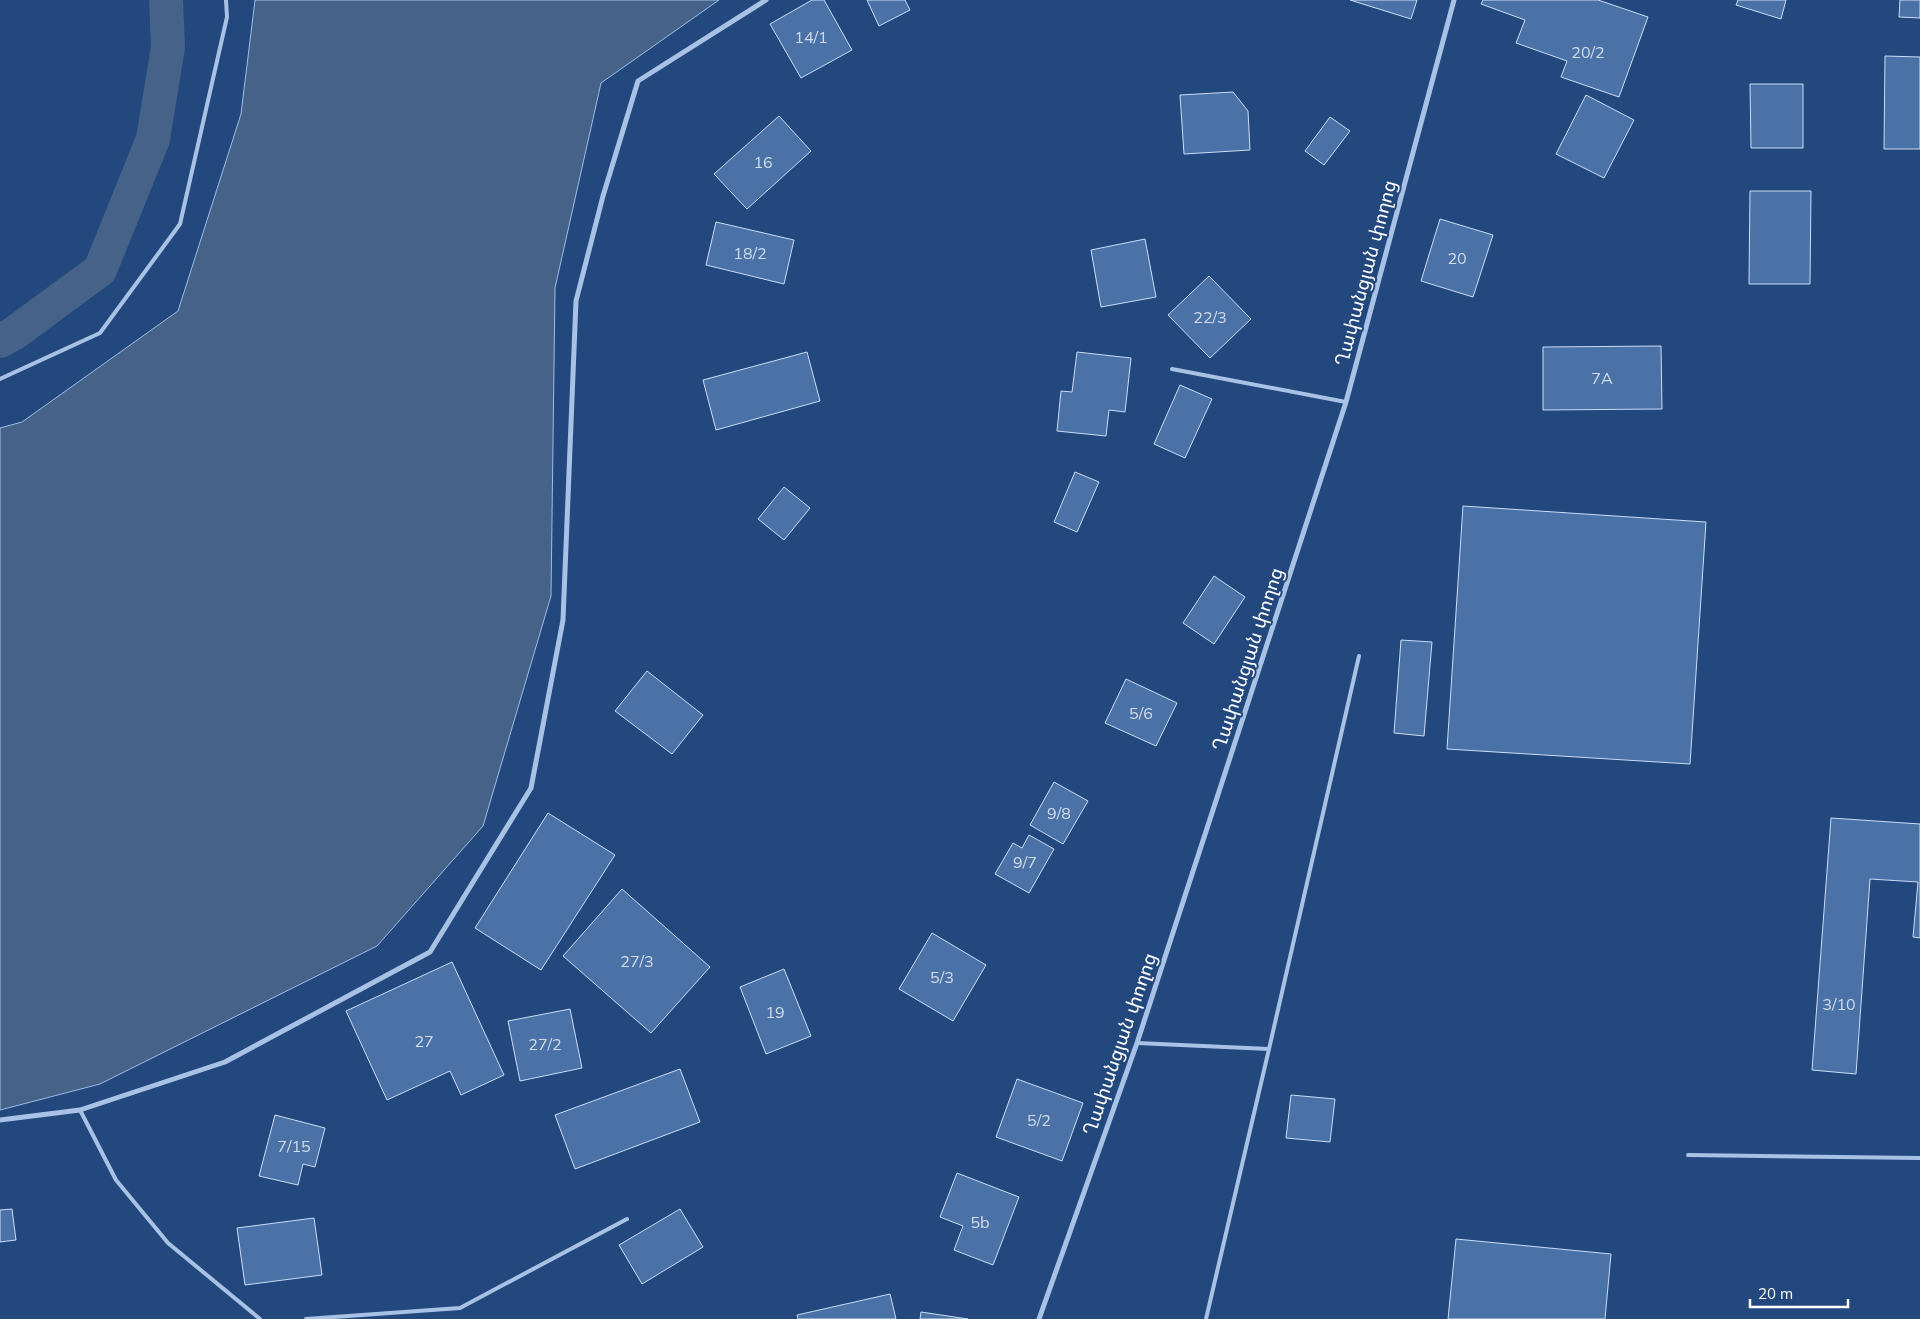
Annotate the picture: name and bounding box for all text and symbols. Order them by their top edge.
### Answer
house number: 14/1 [794,27,828,47]
house number: 20/2 [1571,42,1605,62]
house number: 16 [753,152,773,172]
street label: Ղափանցյան փողոց [1329,177,1401,369]
house number: 18/2 [733,243,767,263]
house number: 20 [1447,248,1467,268]
house number: 22/3 [1193,307,1227,327]
house number: 7A [1591,368,1613,388]
street label: Ղափանցյան փողոց [1206,564,1288,754]
house number: 5/6 [1129,703,1153,723]
house number: 9/8 [1047,803,1071,823]
house number: 9/7 [1013,852,1037,872]
street label: Ղափանցյան փողոց [1076,950,1162,1138]
house number: 27/3 [620,951,654,971]
house number: 5/3 [930,967,954,987]
house number: 3/10 [1822,994,1856,1014]
house number: 19 [765,1002,785,1022]
house number: 27 [414,1031,434,1051]
house number: 27/2 [528,1034,562,1054]
house number: 5/2 [1027,1110,1051,1130]
house number: 7/15 [277,1136,311,1156]
house number: 5b [970,1212,990,1232]
scale bar [1750,1276,1848,1308]
text: 20 m [1758,1284,1793,1303]

